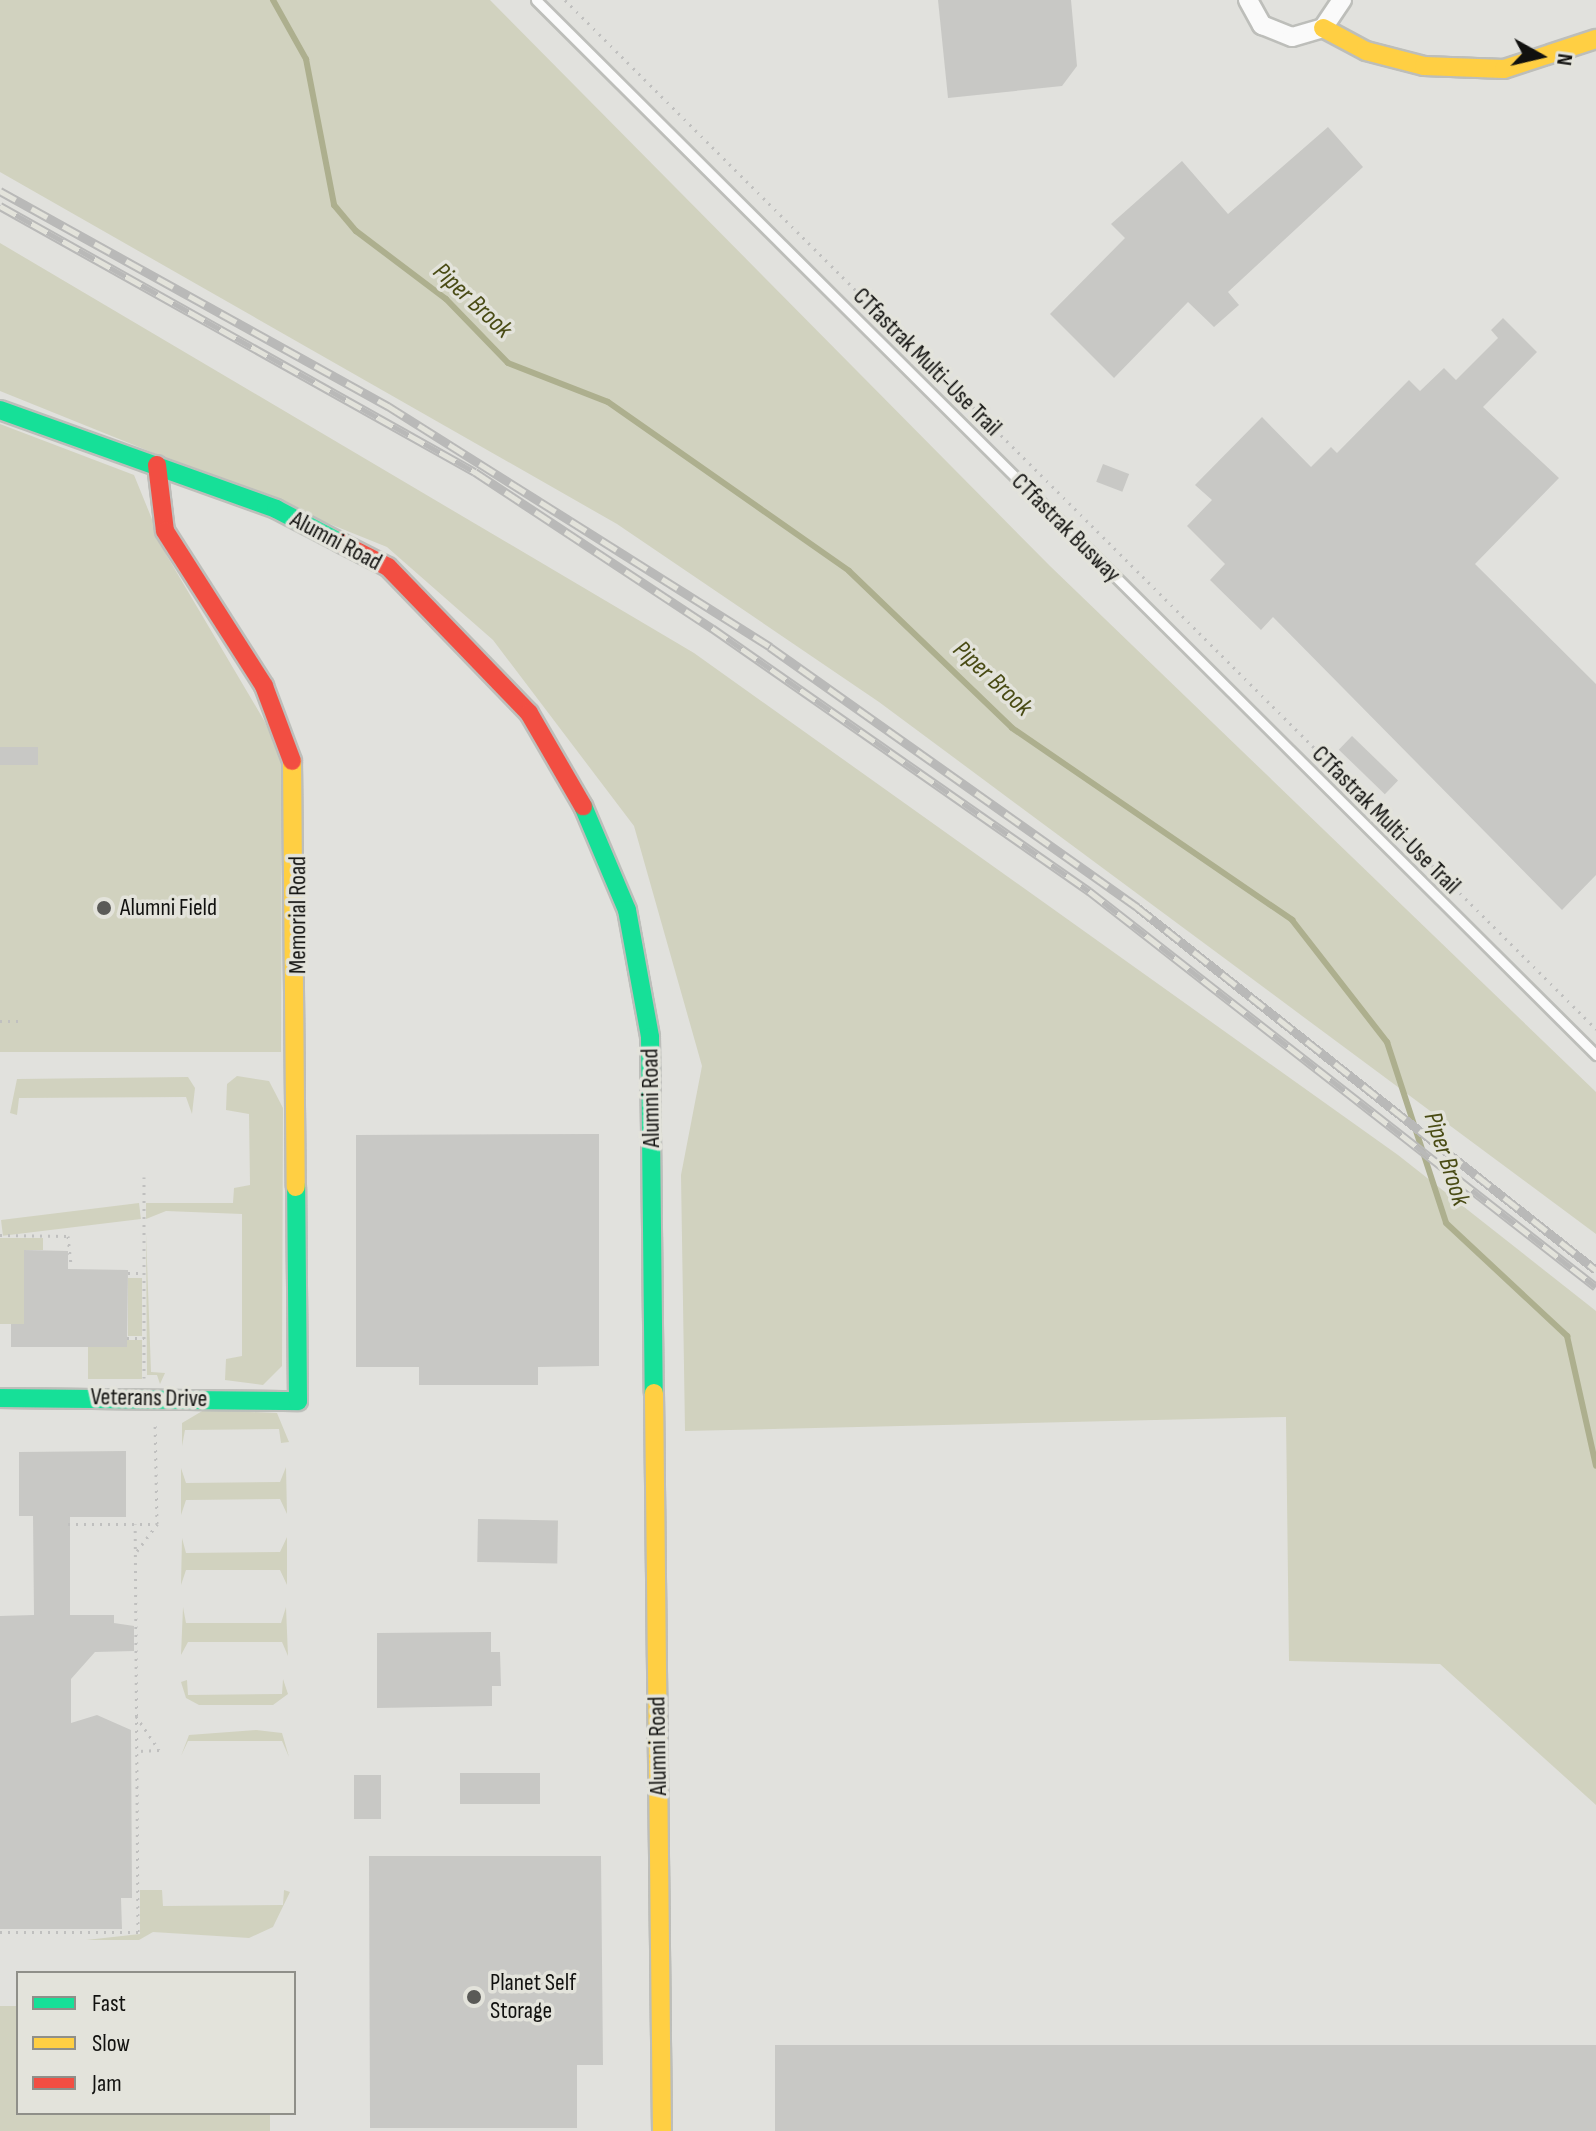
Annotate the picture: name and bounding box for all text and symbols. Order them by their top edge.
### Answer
north arrow [1500,16,1580,96]
text: N [1550,52,1578,67]
water label: Piper Brook [426,257,518,345]
street label: CTfastrak Multi-Use Trail [847,282,1007,442]
street label: CTfastrak Busway [1005,467,1127,589]
street label: Alumni Road [286,505,386,577]
water label: Piper Brook [946,635,1038,723]
street label: CTfastrak Multi-Use Trail [1306,740,1466,900]
street label: Memorial Road [284,856,312,974]
place label: Alumni Field [120,894,217,922]
marker: Alumni Field [95,899,113,917]
street label: Alumni Road [636,1048,666,1148]
water label: Piper Brook [1416,1108,1476,1210]
street label: Veterans Drive [90,1383,208,1413]
street label: Alumni Road [643,1696,673,1796]
place label: Planet Self Storage [490,1969,576,2025]
legend [16,1971,296,2115]
marker: Planet Self Storage [465,1988,483,2006]
text: Fast [92,1989,126,2018]
text: Slow [92,2029,130,2058]
text: Jam [92,2069,122,2098]

